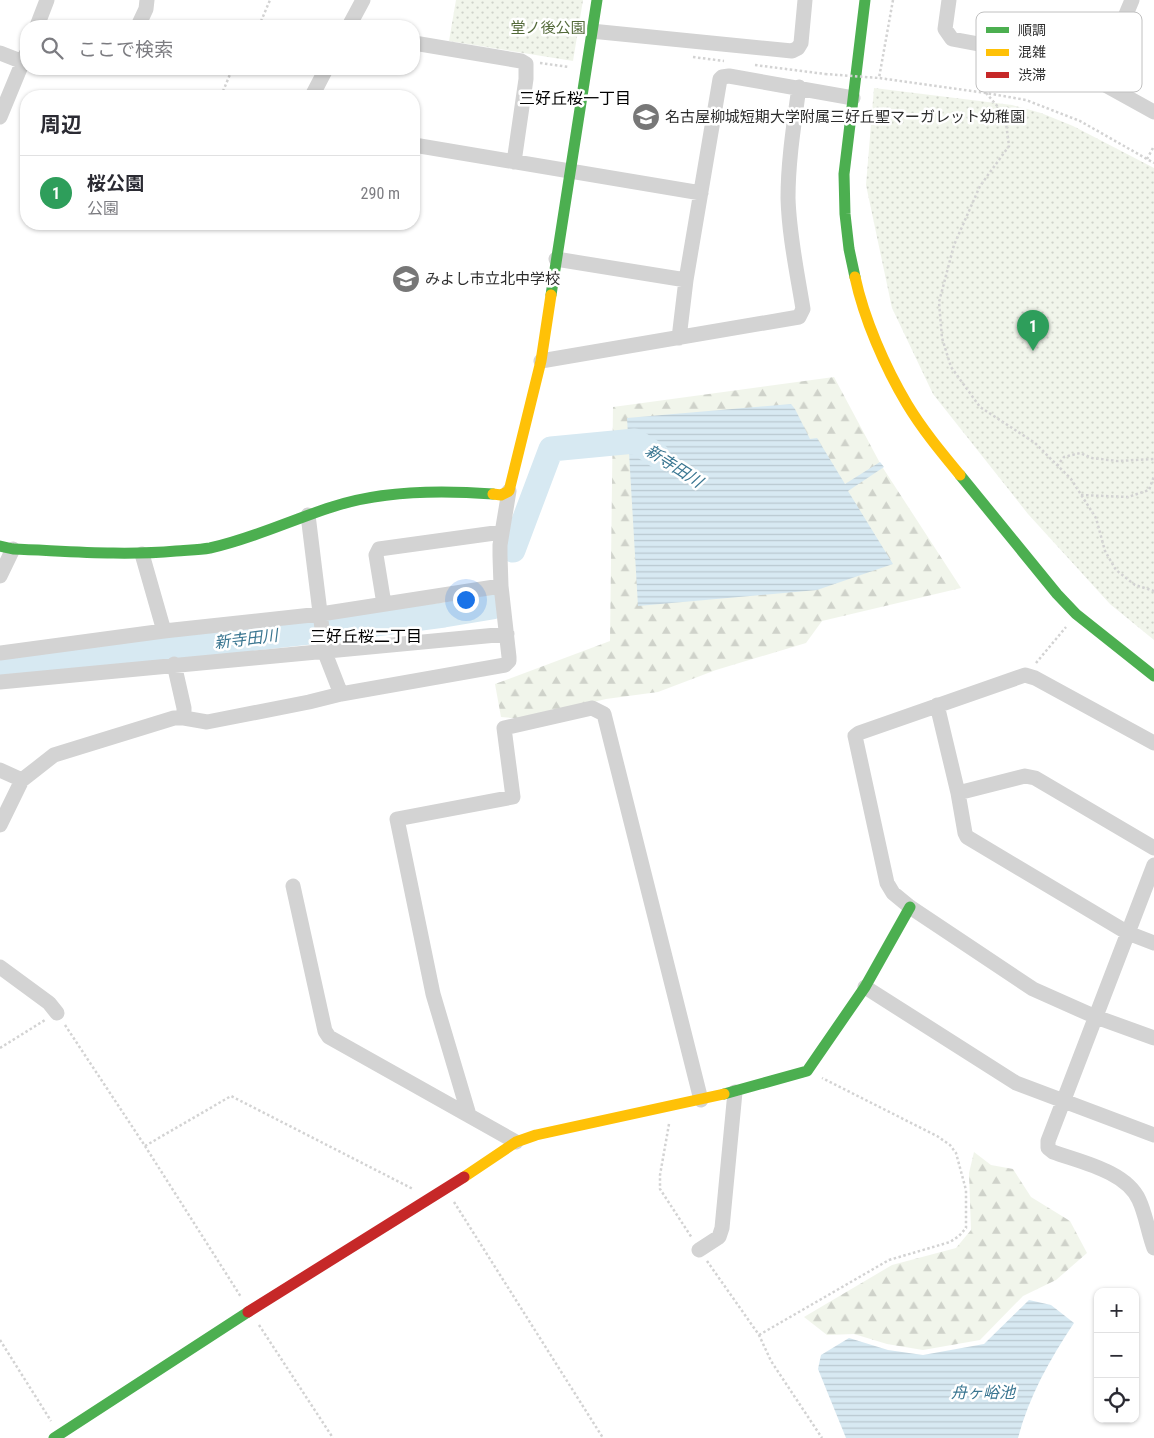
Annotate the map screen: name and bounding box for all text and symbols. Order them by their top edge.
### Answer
legend [976,12,1142,92]
park label: 堂ノ後公園 [510,19,586,37]
search box [20,20,420,75]
text: 順調 [1018,22,1046,38]
icon: search [38,34,66,62]
text: ここで検索 [78,38,173,61]
text: 混雑 [1018,44,1046,60]
text: 渋滞 [1018,67,1046,83]
district label: 三好丘桜一丁目 [519,89,631,108]
school or university icon: 名古屋柳城短期大学附属三好丘聖マーガレット幼稚園 [631,102,661,132]
place label: 名古屋柳城短期大学附属三好丘聖マーガレット幼稚園 [665,108,1025,126]
text: 周辺 [40,113,82,137]
text: 桜公園 [87,172,144,195]
text: 1 [52,184,60,203]
text: 290 m [361,184,400,203]
text: 公園 [87,199,119,218]
school or university icon: みよし市立北中学校 [391,264,421,294]
place label: みよし市立北中学校 [425,270,560,288]
pin: 1 [1017,310,1049,351]
water label: 新寺田川 [642,441,708,492]
your location [453,587,479,613]
water label: 新寺田川 [213,625,281,652]
district label: 三好丘桜二丁目 [310,627,422,646]
map controls [1094,1288,1139,1423]
button: + [1094,1288,1139,1333]
button: − [1094,1333,1139,1378]
button: locate [1094,1378,1139,1423]
water label: 舟ヶ峪池 [951,1383,1017,1402]

